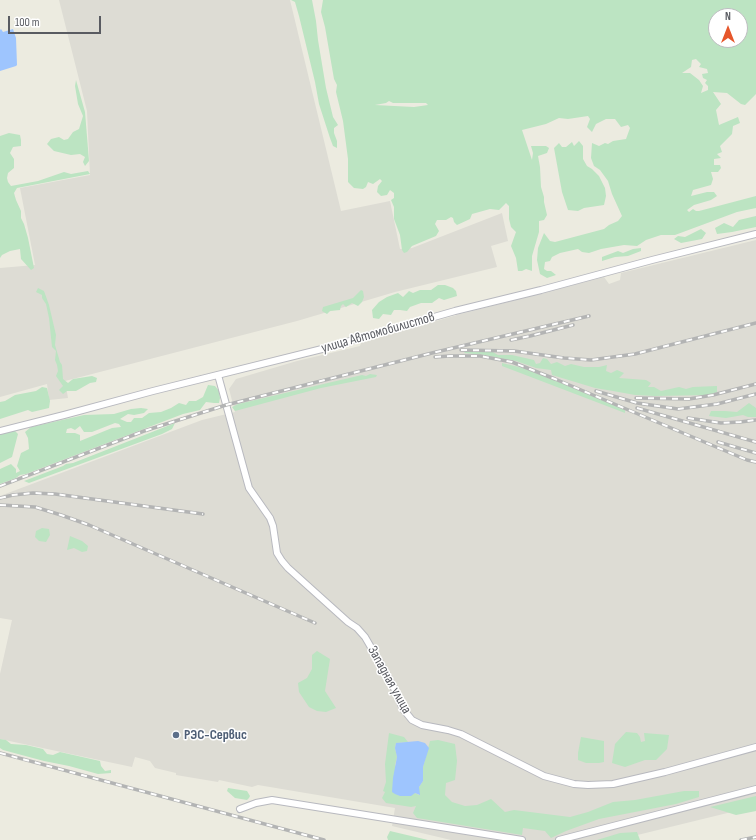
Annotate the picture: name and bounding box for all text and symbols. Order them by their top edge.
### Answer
scale bar [10,8,103,34]
north arrow [708,8,748,48]
text: N [725,10,731,23]
text: 100 m [15,15,40,30]
street label: улица Автомобилистов [319,309,437,357]
street label: Западная улица [363,643,415,717]
place label: РЭС-Сервис [184,727,247,743]
marker: РЭС-Сервис [171,730,181,740]

